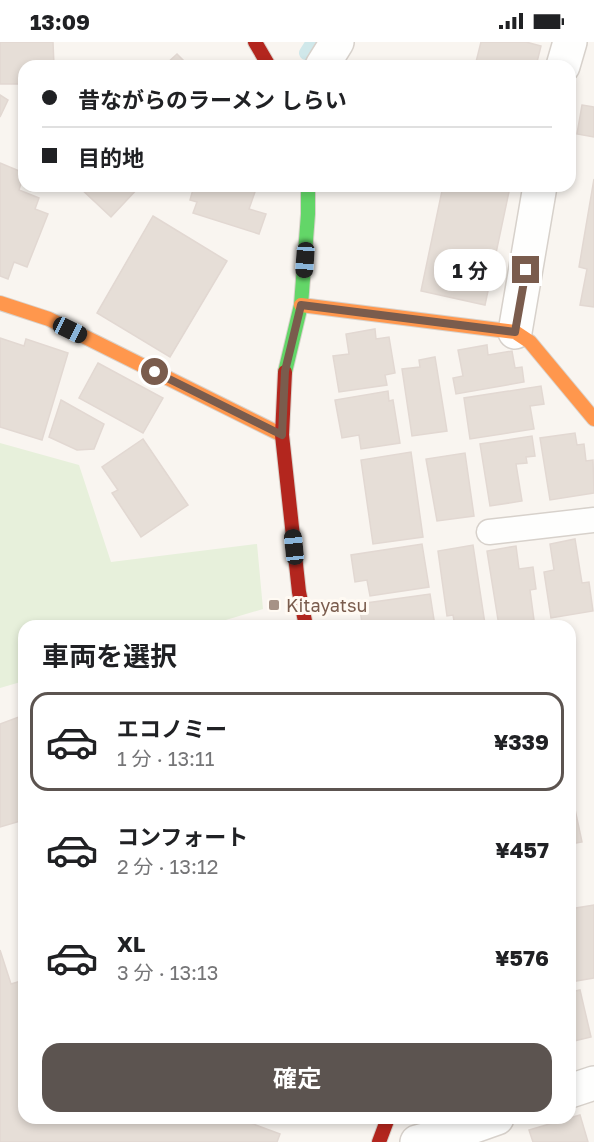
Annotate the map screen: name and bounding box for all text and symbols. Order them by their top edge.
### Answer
text: 13:09 [30,8,90,35]
text: 昔ながらのラーメン しらい [78,86,347,113]
text: 目的地 [78,144,144,171]
car [295,241,315,279]
callout: 1 分 [433,249,505,291]
route end [512,256,539,283]
text: 1 分 [452,258,488,282]
car [50,314,90,346]
route start [141,358,168,385]
car [283,528,305,566]
place label: Kitayatsu [286,594,367,616]
marker: Kitayatsu [267,598,281,612]
text: 車両を選択 [42,640,177,672]
icon: car [45,715,99,769]
text: エコノミー [117,715,227,742]
text: ¥339 [494,728,549,755]
text: 1 分 · 13:11 [117,746,215,770]
icon: car [45,823,99,877]
text: コンフォート [117,823,248,850]
text: ¥457 [495,836,549,863]
text: 2 分 · 13:12 [117,854,218,878]
text: XL [117,930,145,957]
icon: car [45,931,99,985]
text: ¥576 [495,944,549,971]
text: 3 分 · 13:13 [117,960,219,984]
button: 確定 [42,1043,552,1112]

